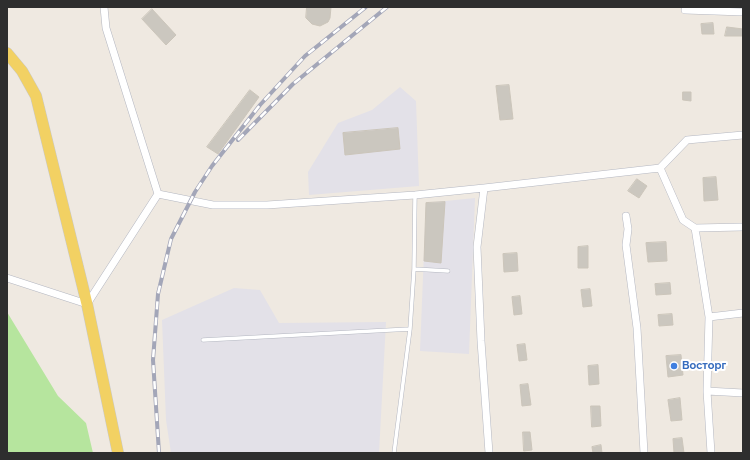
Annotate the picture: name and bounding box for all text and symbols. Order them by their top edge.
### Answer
place label: Восторг [682,359,726,373]
marker: Восторг [669,361,679,371]

